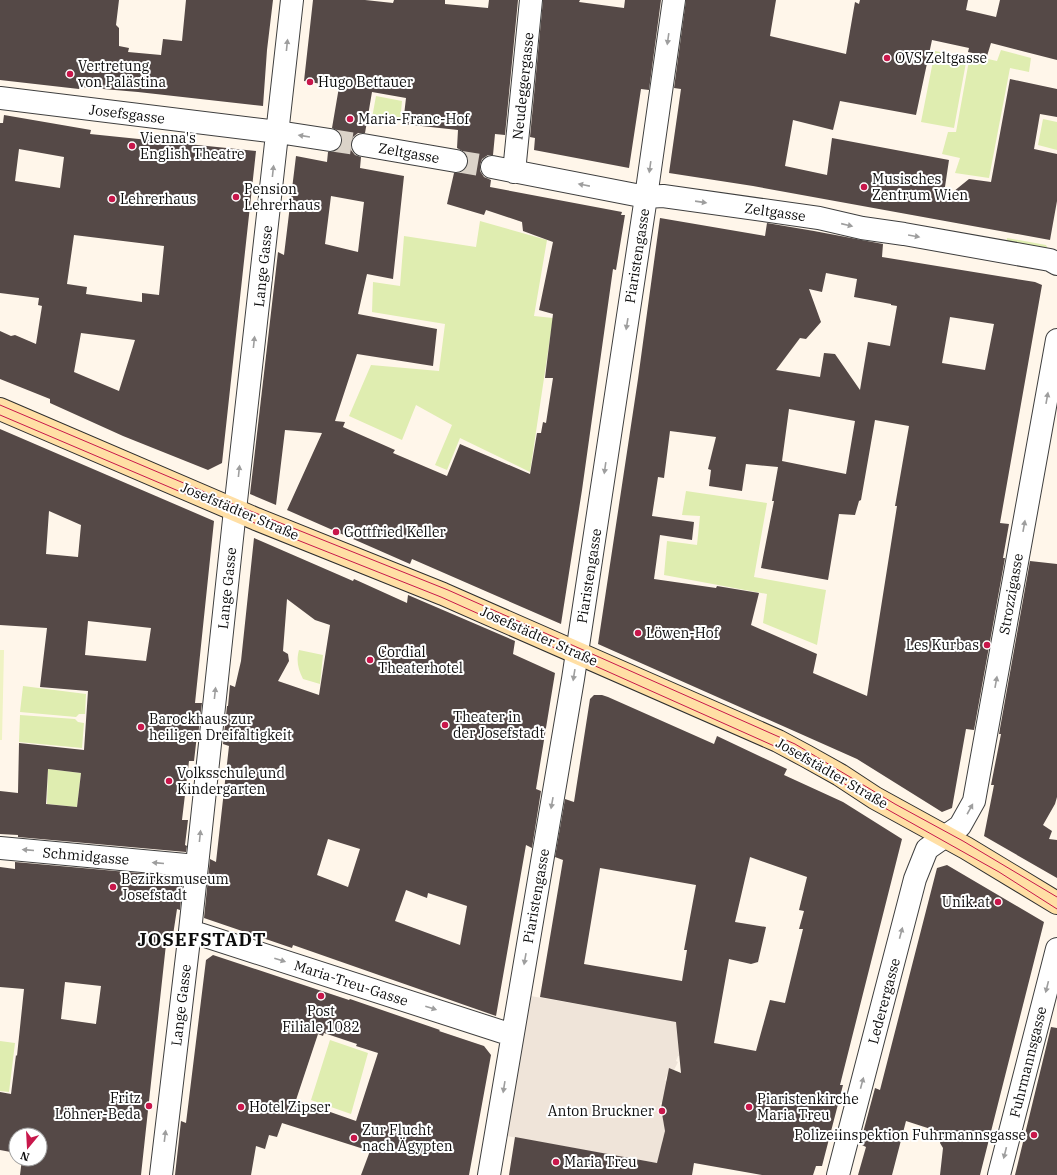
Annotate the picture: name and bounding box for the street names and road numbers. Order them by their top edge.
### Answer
street label: Neudeggergasse [508,31,538,141]
street label: Josefsgasse [88,100,166,128]
street label: Zeltgasse [377,139,441,167]
street label: Zeltgasse [743,199,807,225]
street label: Piaristengasse [621,207,653,305]
street label: Lange Gasse [250,224,276,308]
street label: Josefstädter Straße [178,478,302,544]
street label: Piaristengasse [573,527,605,625]
street label: Lange Gasse [214,546,240,630]
street label: Strozzigasse [995,552,1027,636]
street label: Josefstädter Straße [478,602,600,670]
street label: Josefstädter Straße [773,734,891,812]
street label: Schmidgasse [42,843,130,869]
street label: Piaristengasse [519,847,553,945]
street label: Maria-Treu-Gasse [292,956,410,1010]
street label: Lederergasse [864,956,904,1046]
street label: Lange Gasse [167,963,195,1047]
street label: Fuhrmannsgasse [1005,1005,1051,1119]

